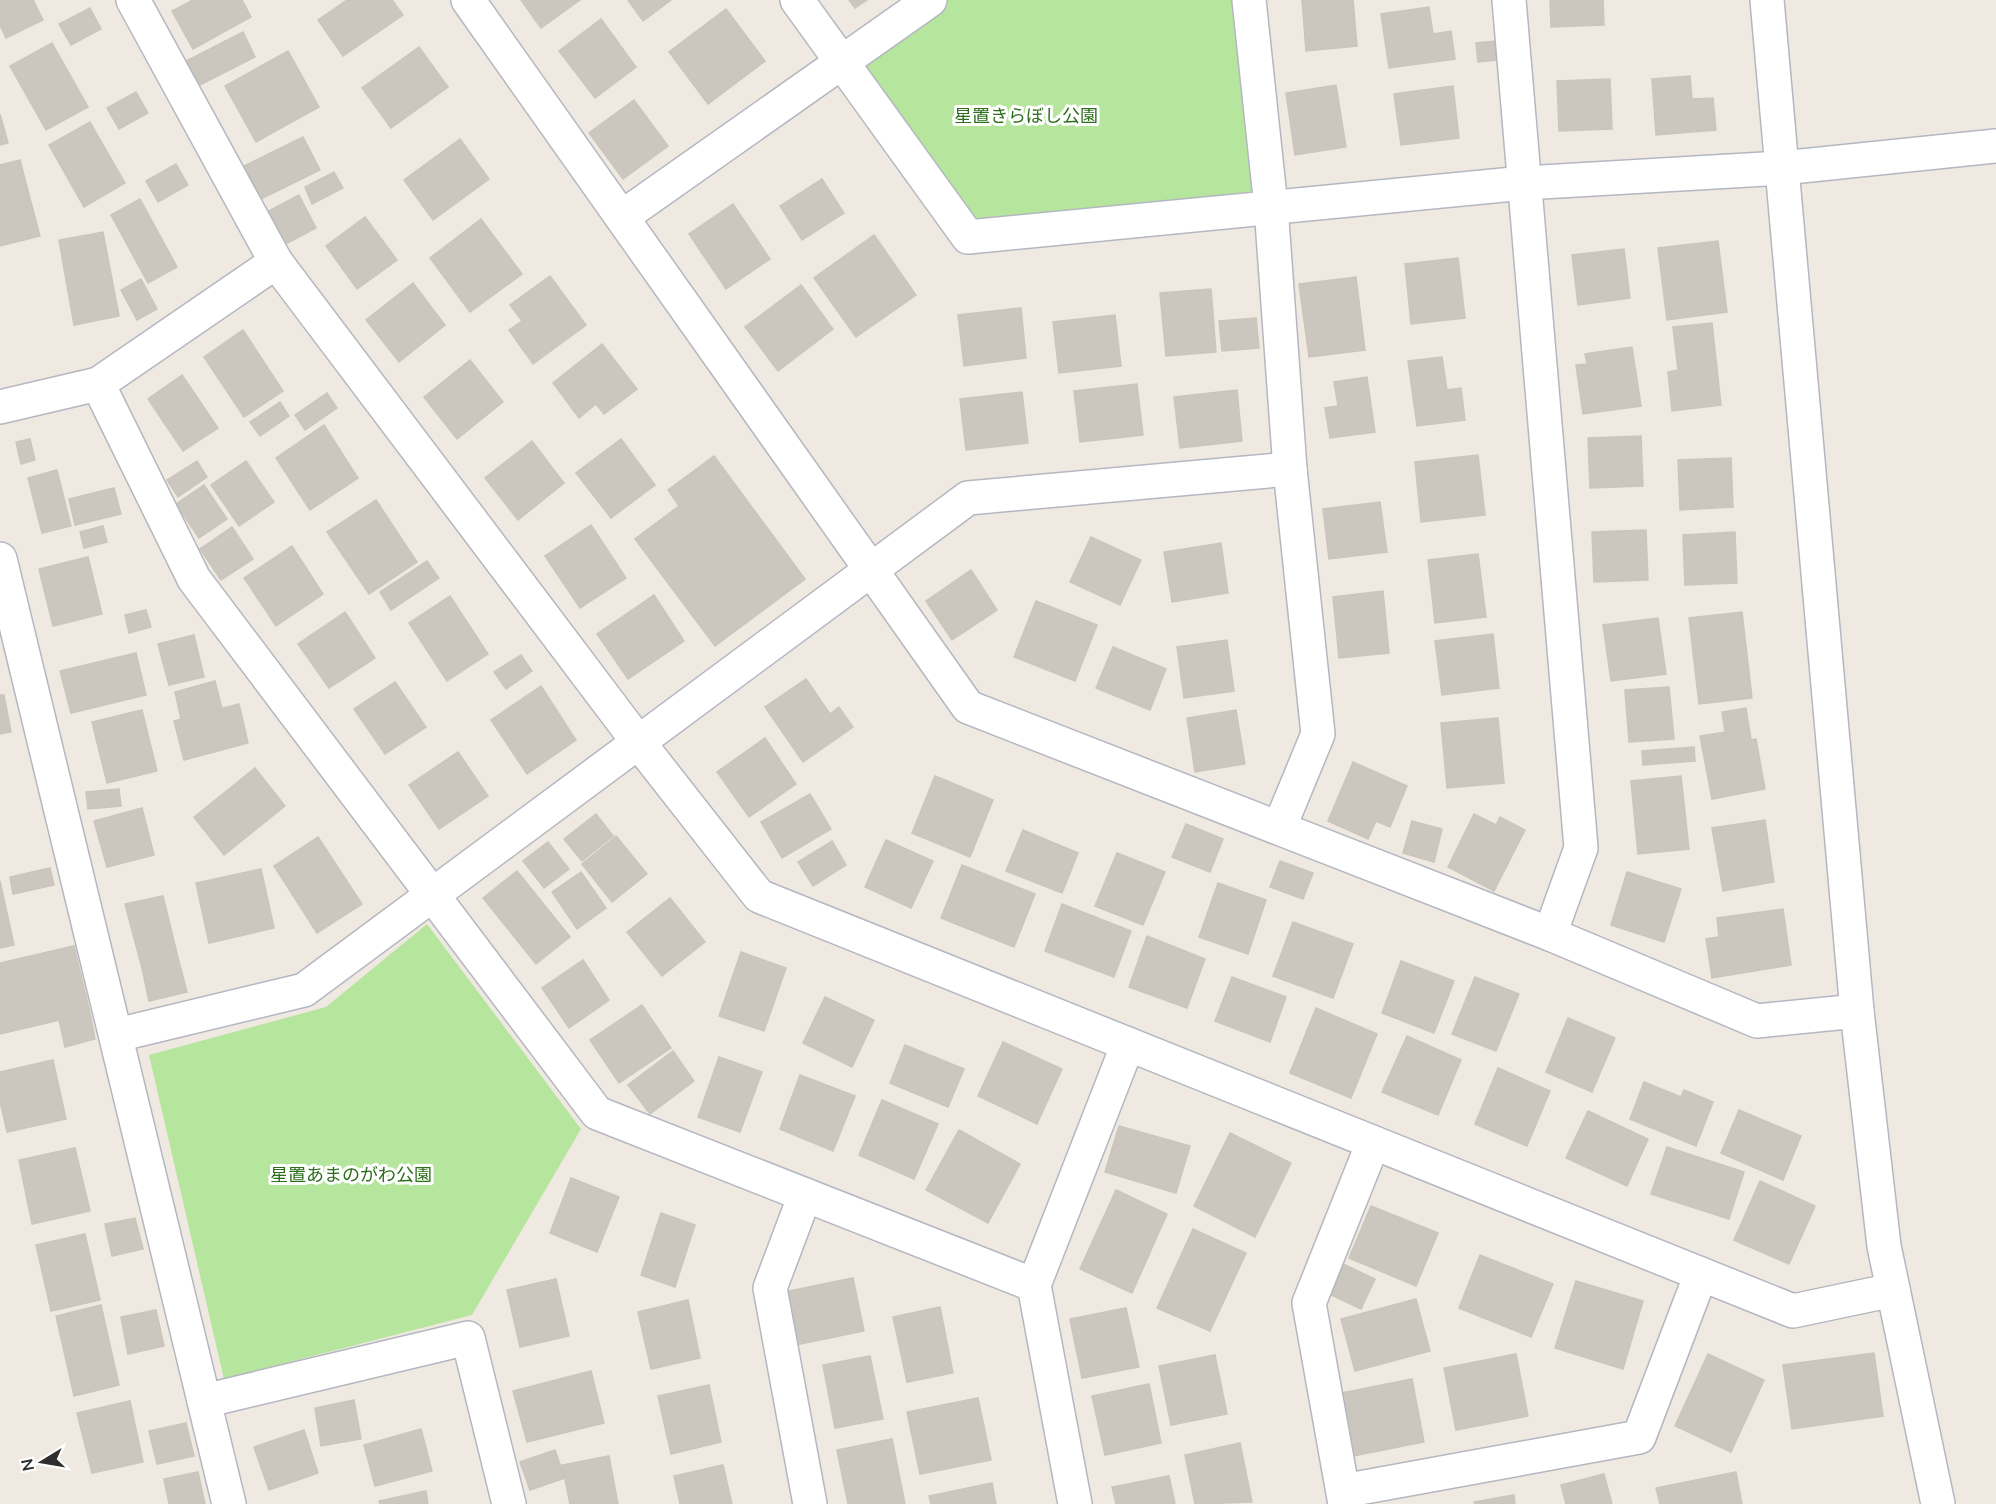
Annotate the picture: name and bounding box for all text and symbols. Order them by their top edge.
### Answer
park label: 星置きらぼし公園 [954,104,1098,127]
park label: 星置あまのがわ公園 [270,1163,432,1186]
north arrow [12,1432,72,1492]
text: N [16,1457,38,1473]

